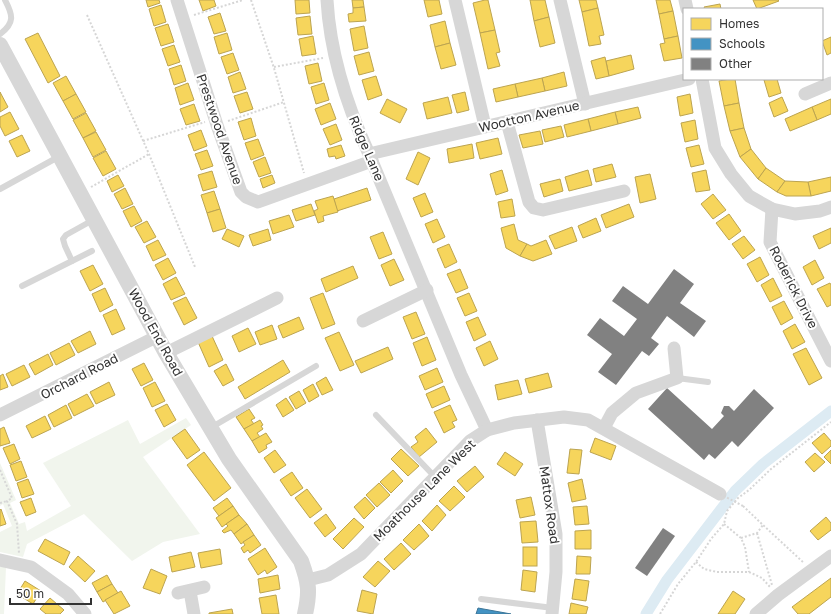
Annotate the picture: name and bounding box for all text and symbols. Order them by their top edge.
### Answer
legend [683,8,823,80]
text: Homes [719,16,759,31]
text: Schools [719,36,765,51]
text: Other [719,56,752,71]
street label: Prestwood Avenue [193,71,247,187]
street label: Wootton Avenue [477,97,581,135]
street label: Ridge Lane [346,113,388,183]
street label: Roderick Drive [766,243,822,331]
street label: Wood End Road [125,285,187,379]
street label: Orchard Road [37,350,121,402]
street label: Moathouse Lane West [370,436,478,544]
street label: Mattox Road [537,465,563,545]
scale bar [10,580,91,606]
text: 50 m [16,586,44,601]

